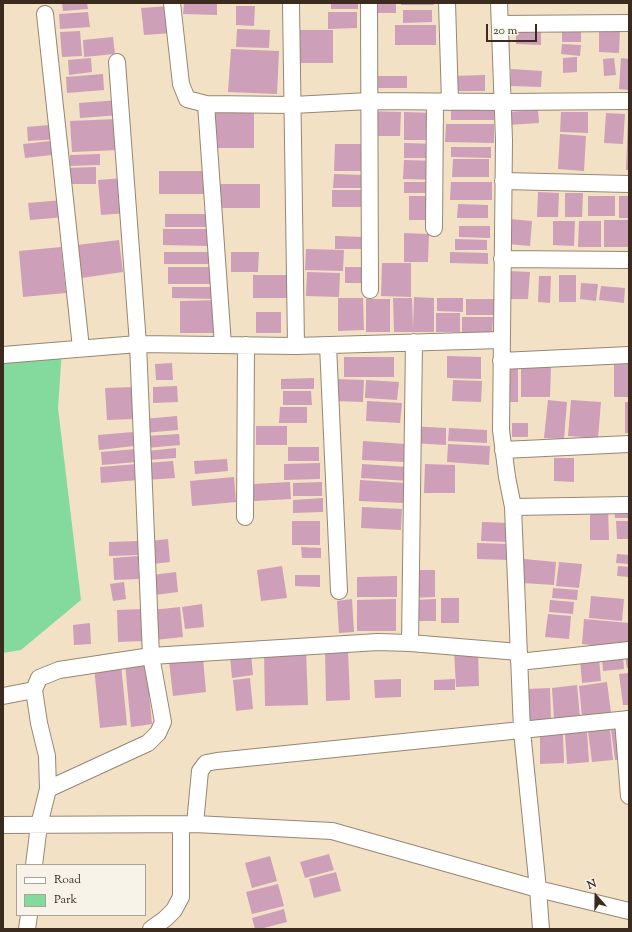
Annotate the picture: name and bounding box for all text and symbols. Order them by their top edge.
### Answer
scale bar [488,16,539,42]
text: 20 m [493,22,517,40]
legend [16,864,146,916]
text: Road [54,871,81,889]
north arrow [576,876,616,916]
text: N [585,876,599,894]
text: Park [54,891,77,909]

